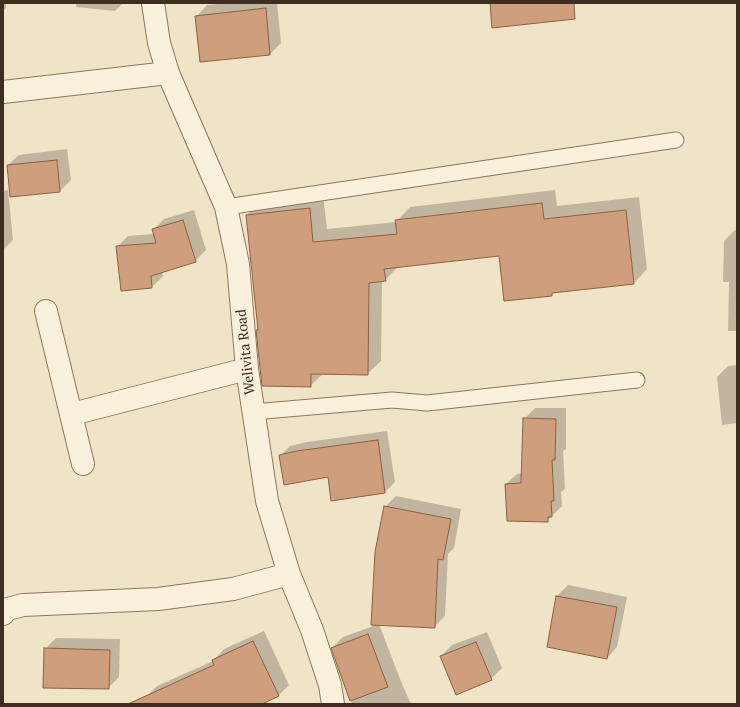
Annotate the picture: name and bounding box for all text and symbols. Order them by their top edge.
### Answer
street label: Welivita Road [233,308,259,396]

